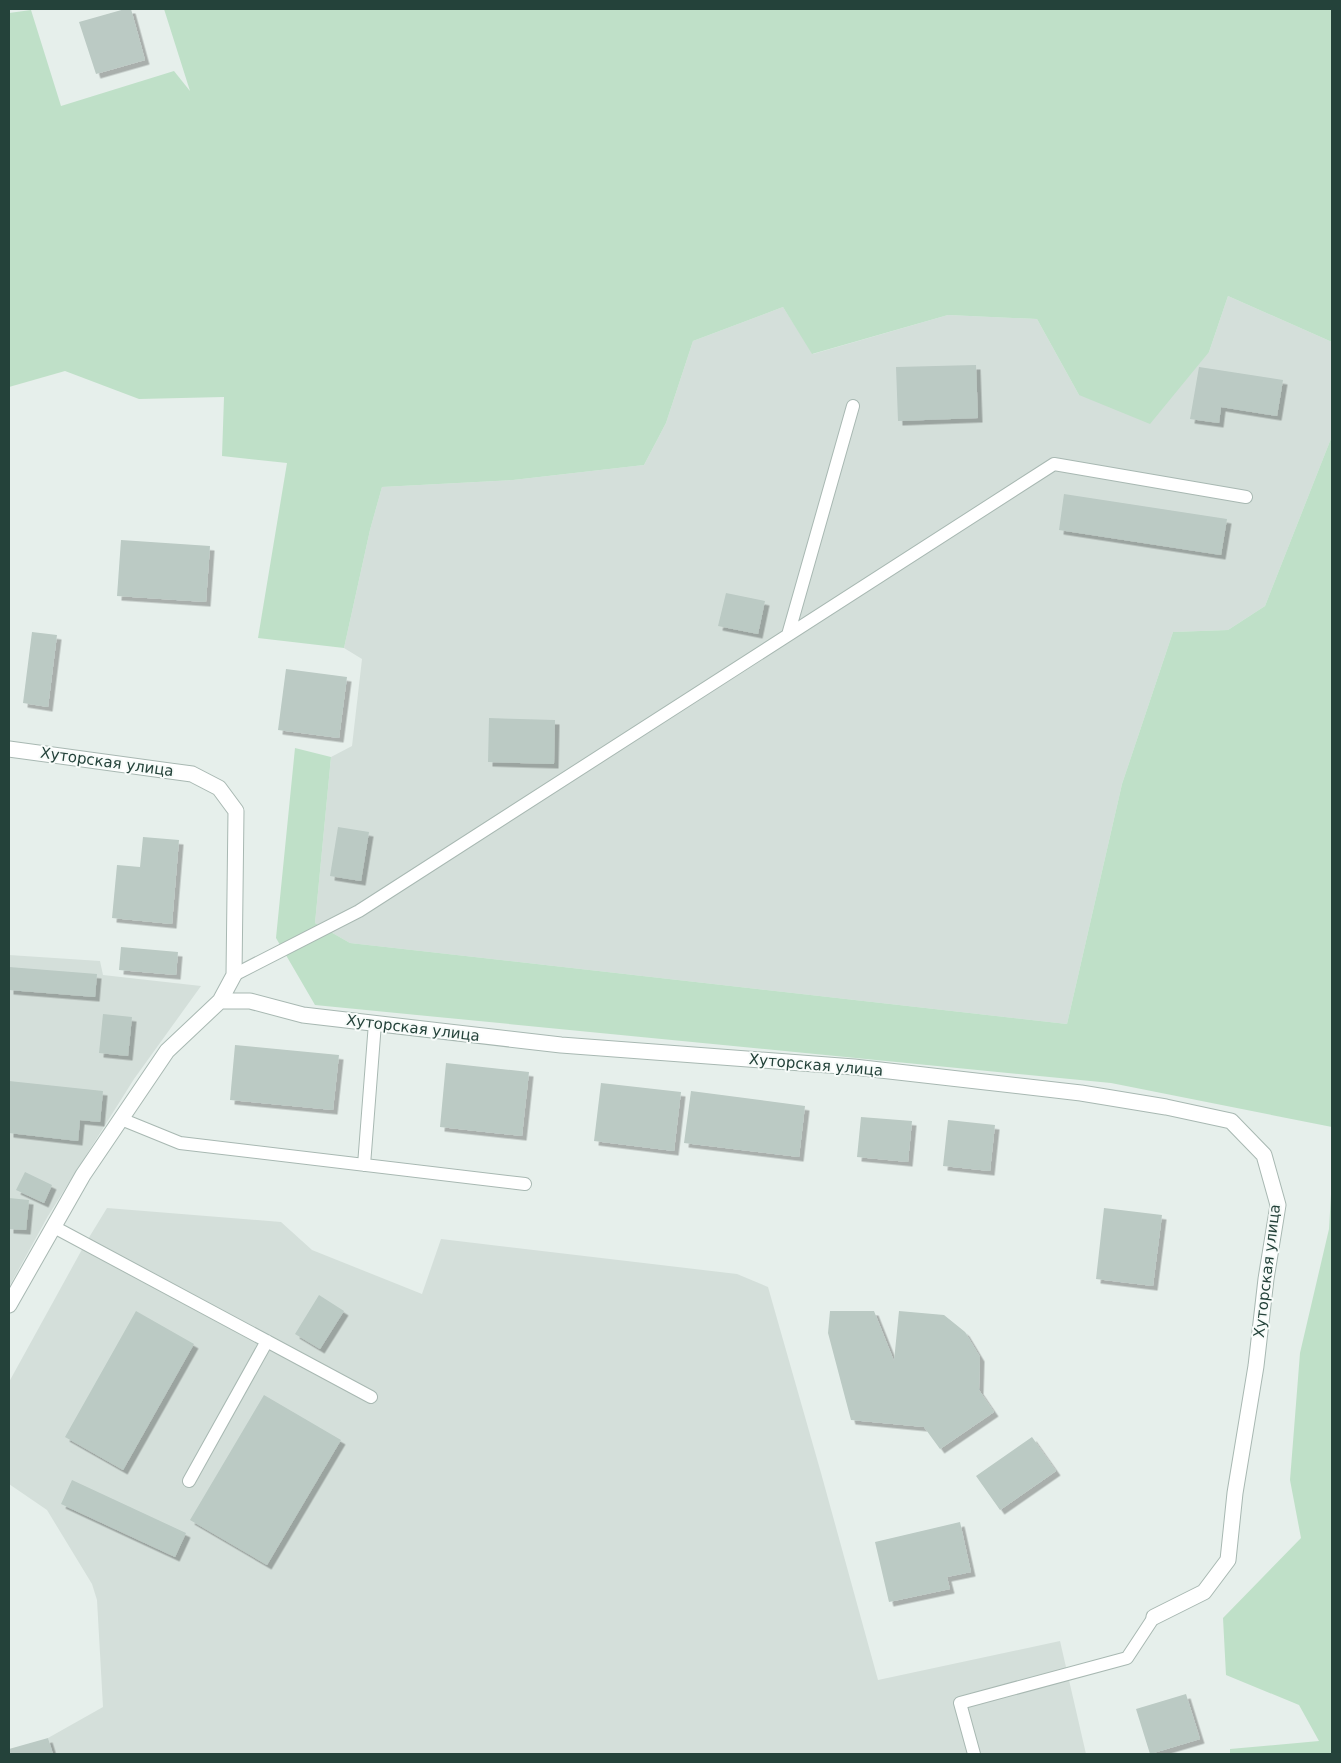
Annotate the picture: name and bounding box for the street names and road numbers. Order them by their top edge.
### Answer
street label: Хуторская улица [39,744,175,780]
street label: Хуторская улица [345,1011,481,1045]
street label: Хуторская улица [748,1050,884,1080]
street label: Хуторская улица [1250,1203,1284,1339]

